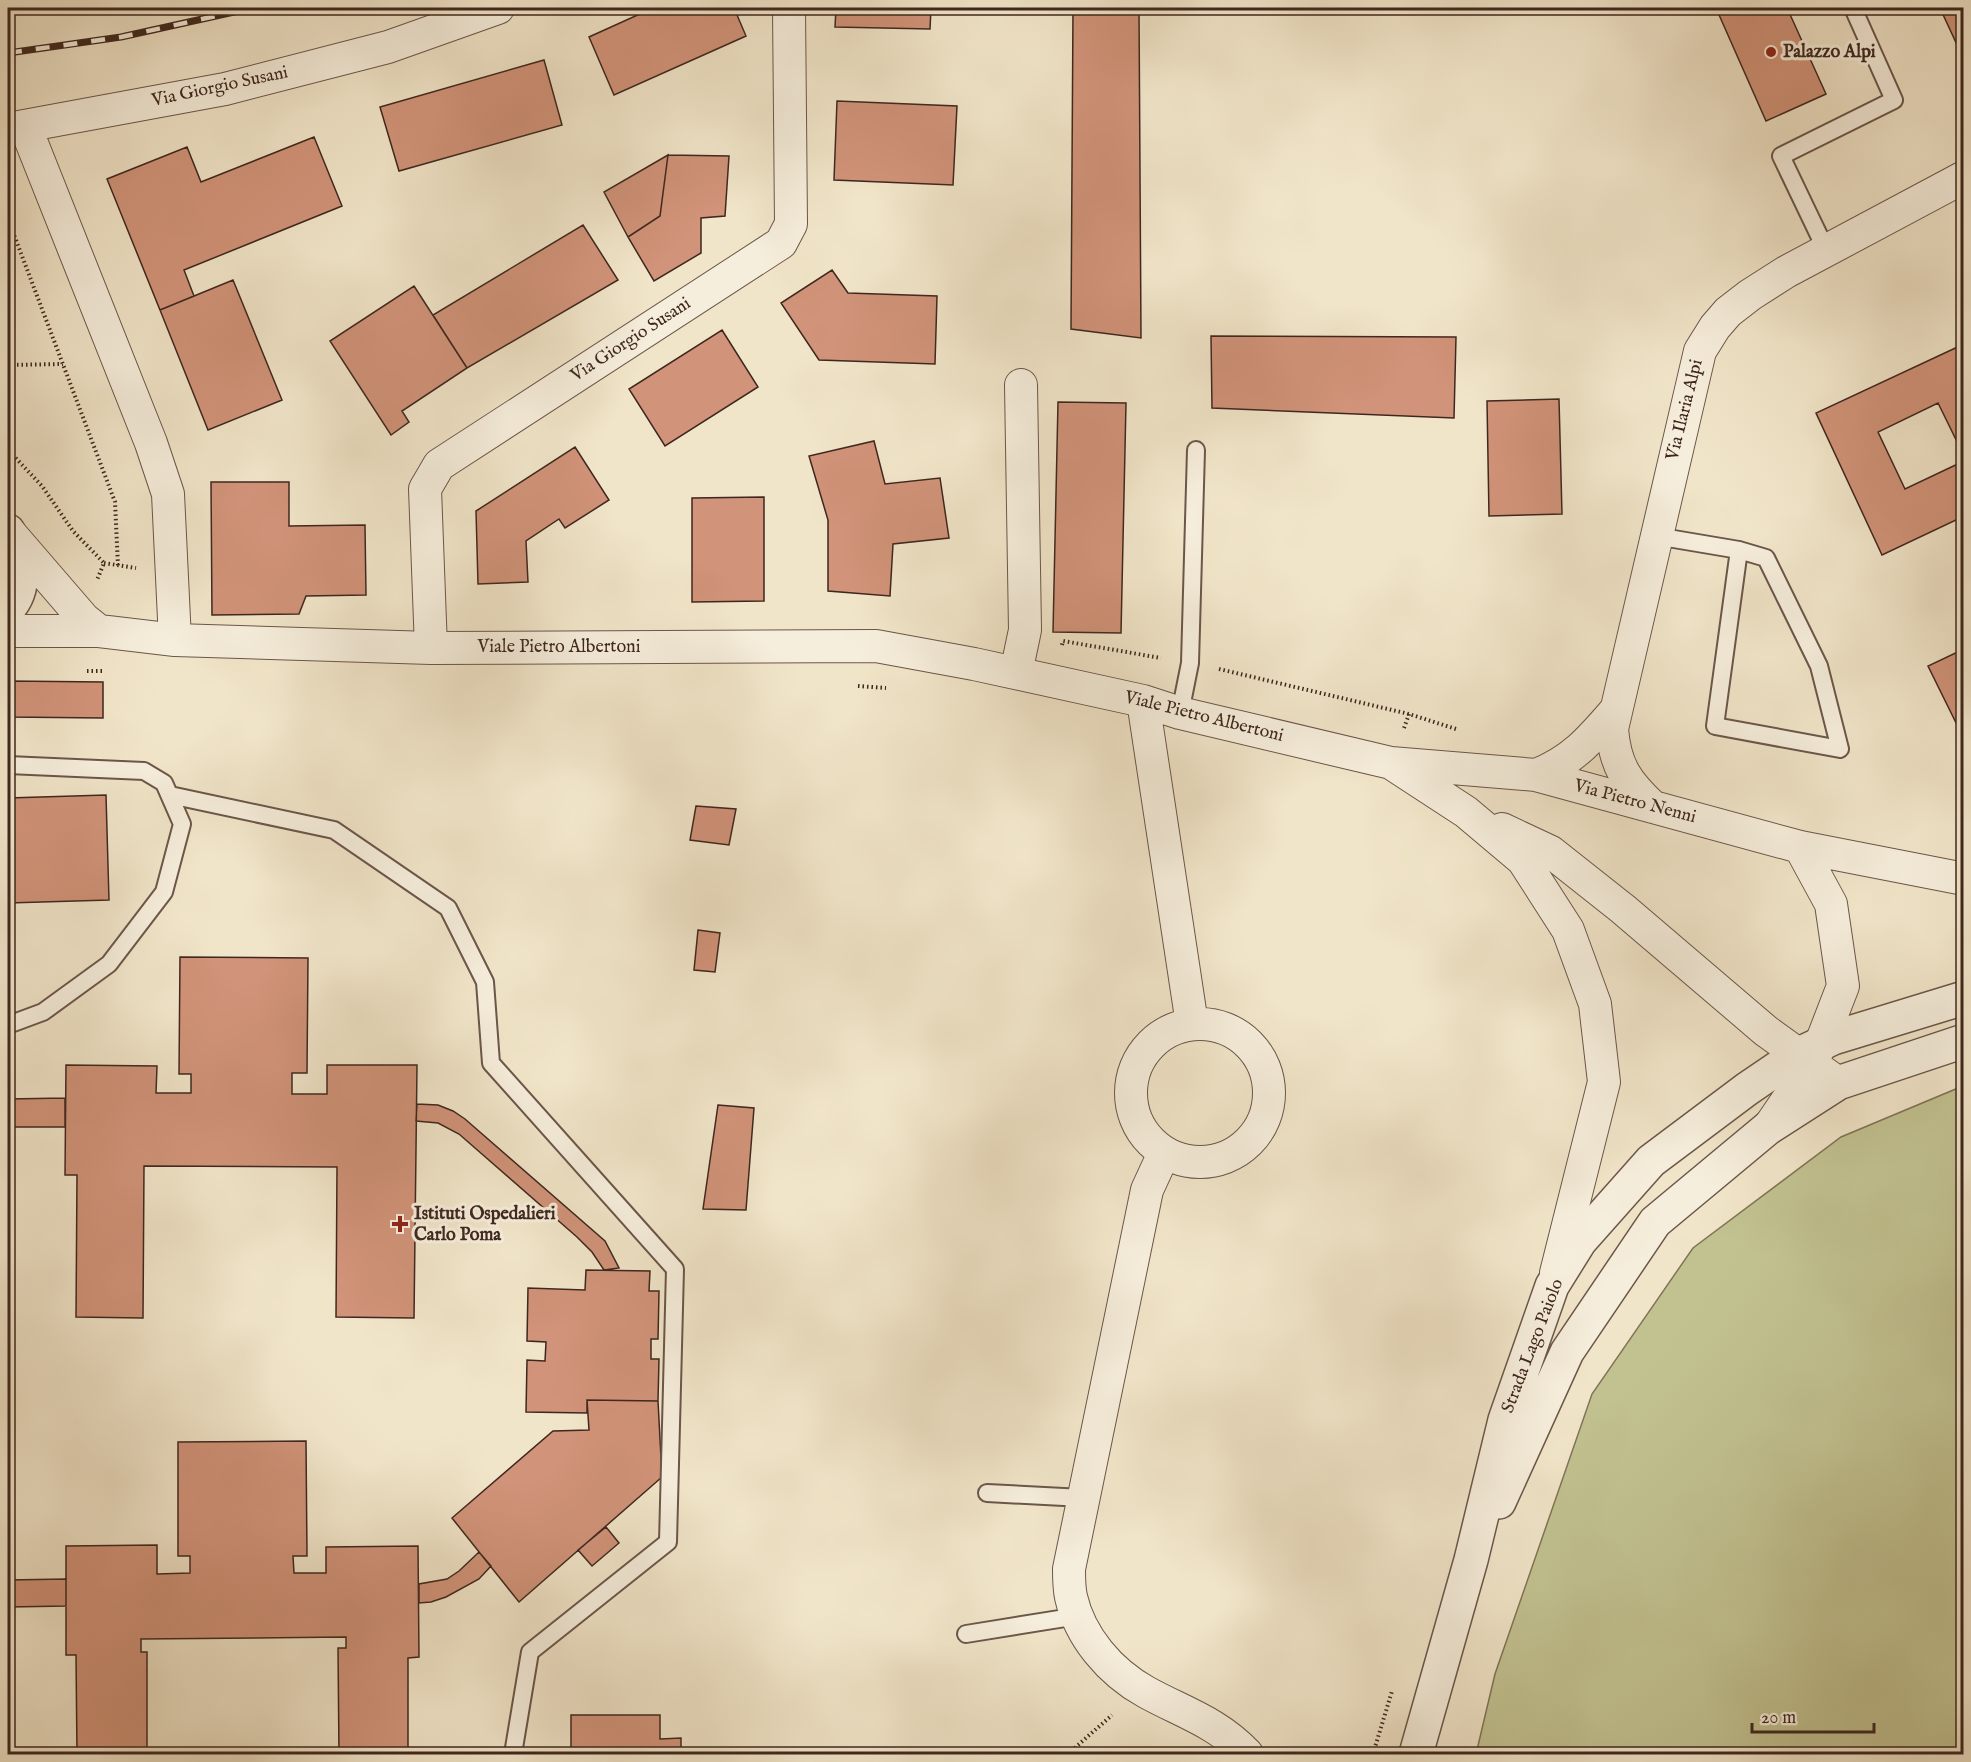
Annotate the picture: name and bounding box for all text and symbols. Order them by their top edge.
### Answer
place label: Palazzo Alpi [1783,41,1876,64]
marker: Palazzo Alpi [1764,45,1778,59]
street label: Via Giorgio Susani [149,61,290,113]
street label: Via Giorgio Susani [566,292,696,388]
street label: Via Ilaria Alpi [1661,357,1709,464]
street label: Viale Pietro Albertoni [477,636,641,659]
street label: Viale Pietro Albertoni [1121,686,1286,748]
street label: Via Pietro Nenni [1570,774,1699,829]
place label: Istituti Ospedalieri Carlo Poma [414,1203,556,1247]
marker: Istituti Ospedalieri Carlo Poma [391,1215,409,1233]
street label: Strada Lago Paiolo [1497,1275,1569,1416]
scale bar [1752,1696,1874,1734]
text: 20 m [1761,1707,1796,1730]

